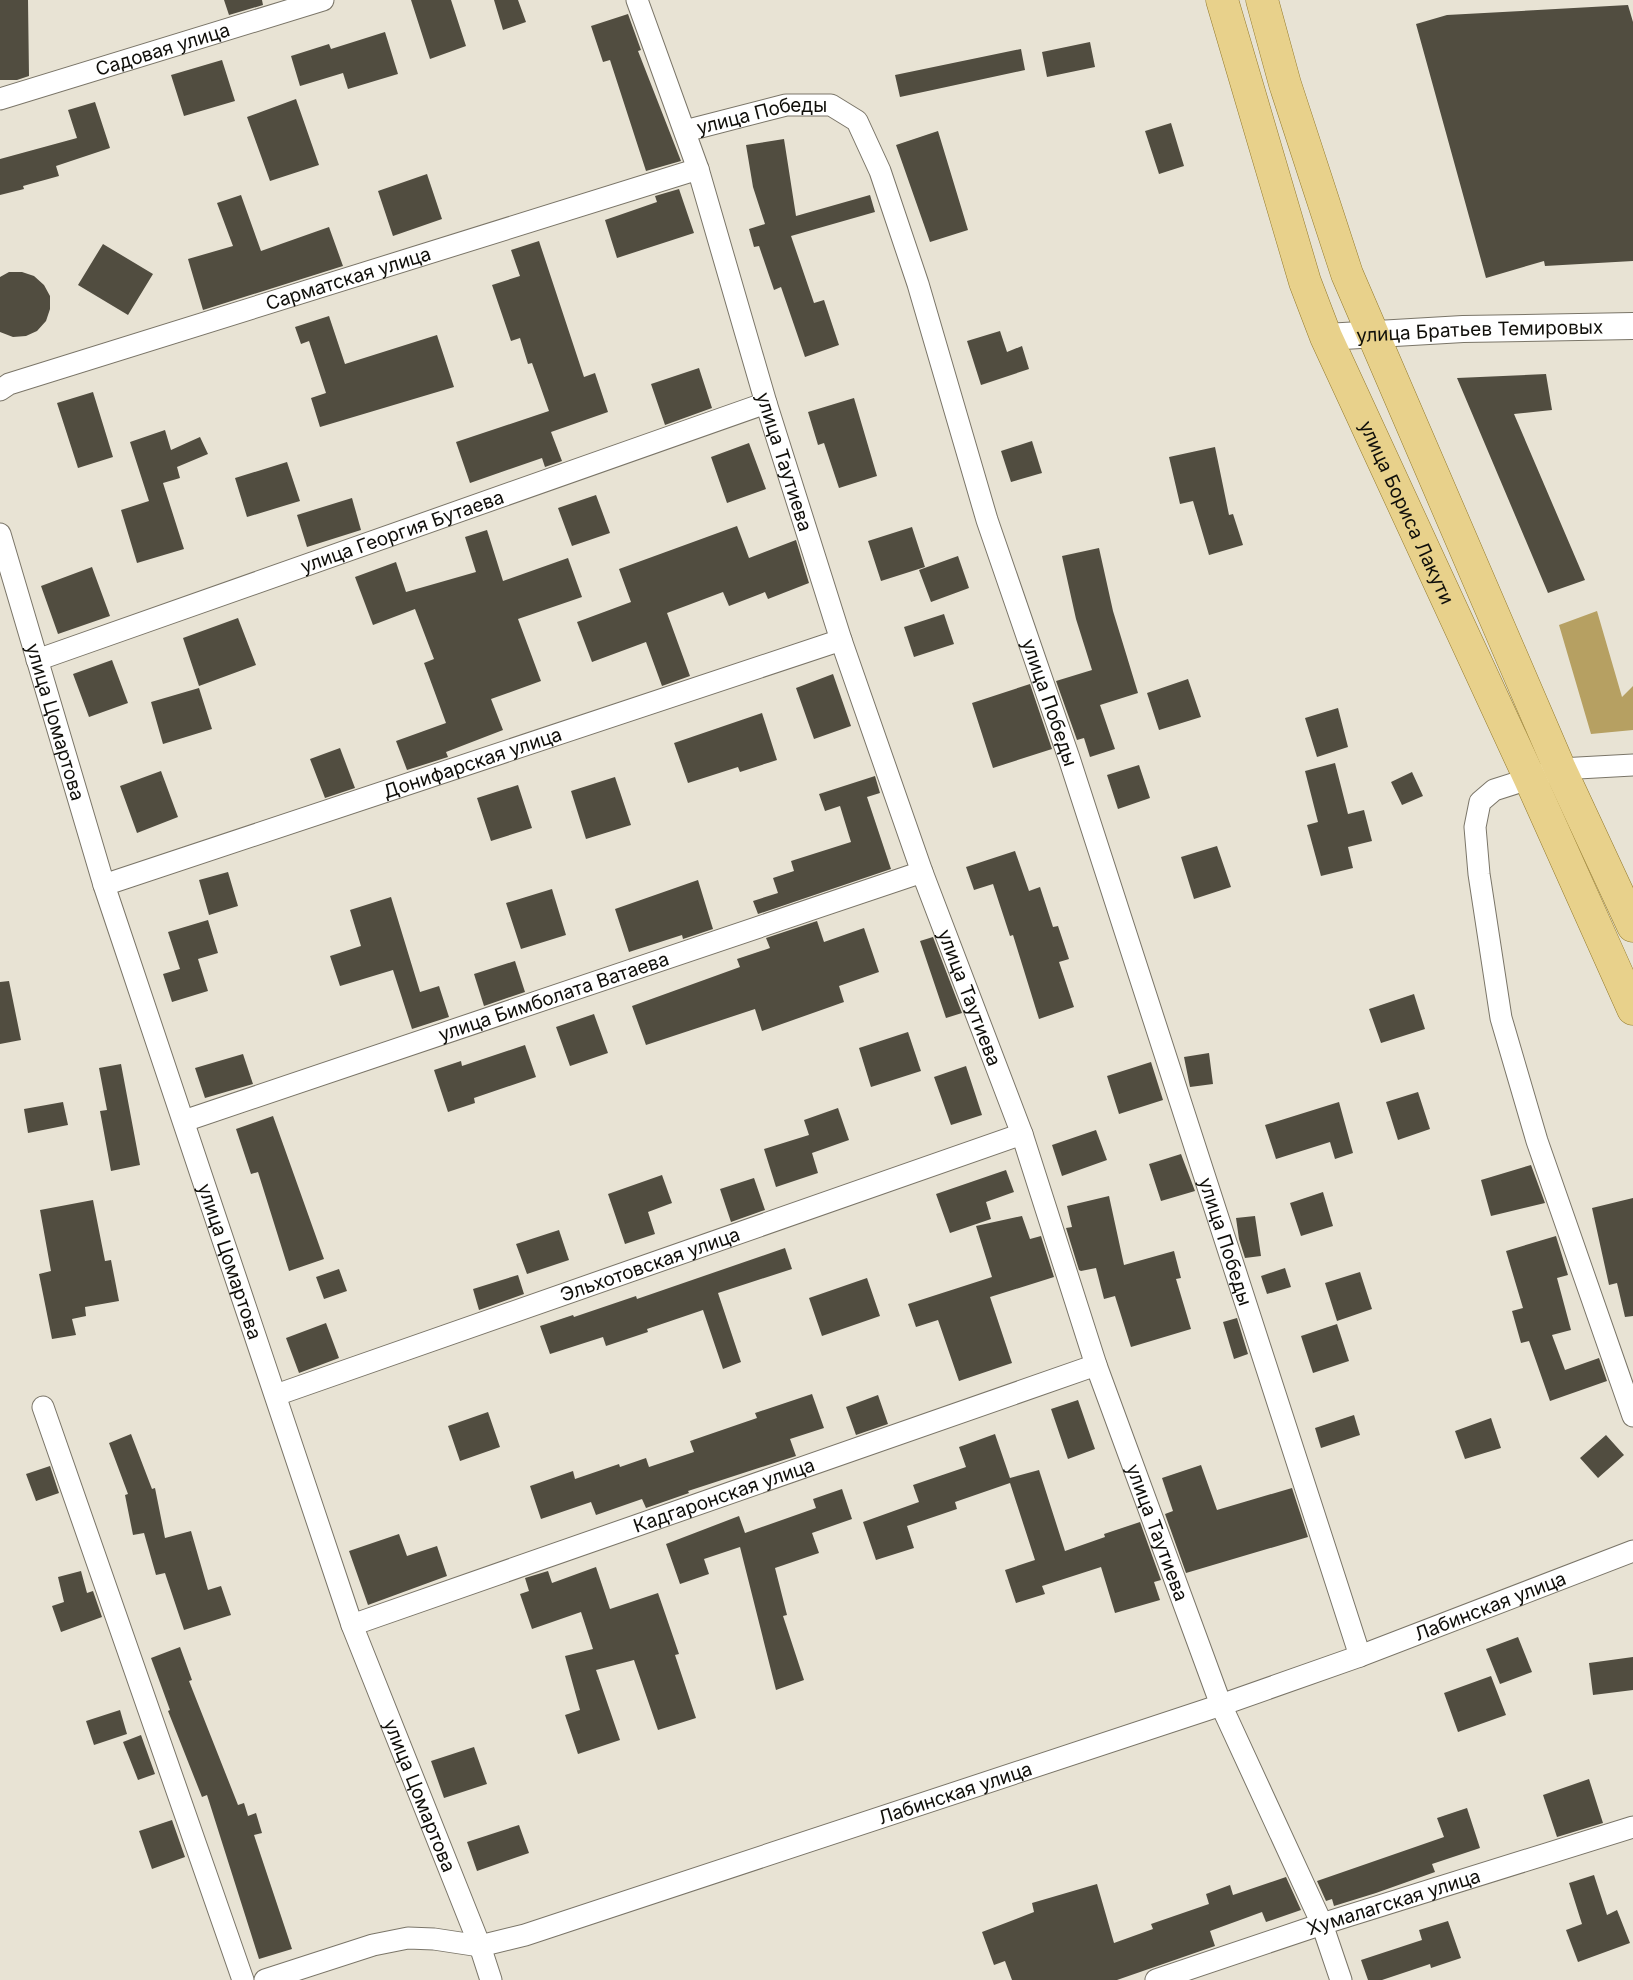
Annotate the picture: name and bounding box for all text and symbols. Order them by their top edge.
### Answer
street label: Садовая улица [93,18,233,81]
street label: улица Победы [694,93,827,140]
street label: Сарматская улица [263,242,434,315]
street label: улица Братьев Темировых [1356,316,1603,347]
street label: улица Таутиева [752,390,817,534]
street label: улица Бориса Лакути [1354,417,1459,608]
street label: улица Георгия Бутаева [297,485,507,578]
street label: улица Победы [1017,636,1082,769]
street label: улица Цомартова [21,641,89,803]
street label: Донифарская улица [380,723,565,803]
street label: улица Таутиева [933,926,1006,1069]
street label: улица Бимболата Ватаева [435,947,672,1046]
street label: улица Победы [1194,1175,1257,1309]
street label: улица Цомартова [193,1181,266,1342]
street label: Эльхотовская улица [557,1223,743,1307]
street label: Кадгаронская улица [630,1453,818,1538]
street label: улица Таутиева [1121,1461,1193,1604]
street label: Лабинская улица [1411,1567,1569,1646]
street label: улица Цомартова [379,1716,460,1875]
street label: Лабинская улица [875,1757,1035,1829]
street label: Хумалагская улица [1304,1864,1483,1940]

